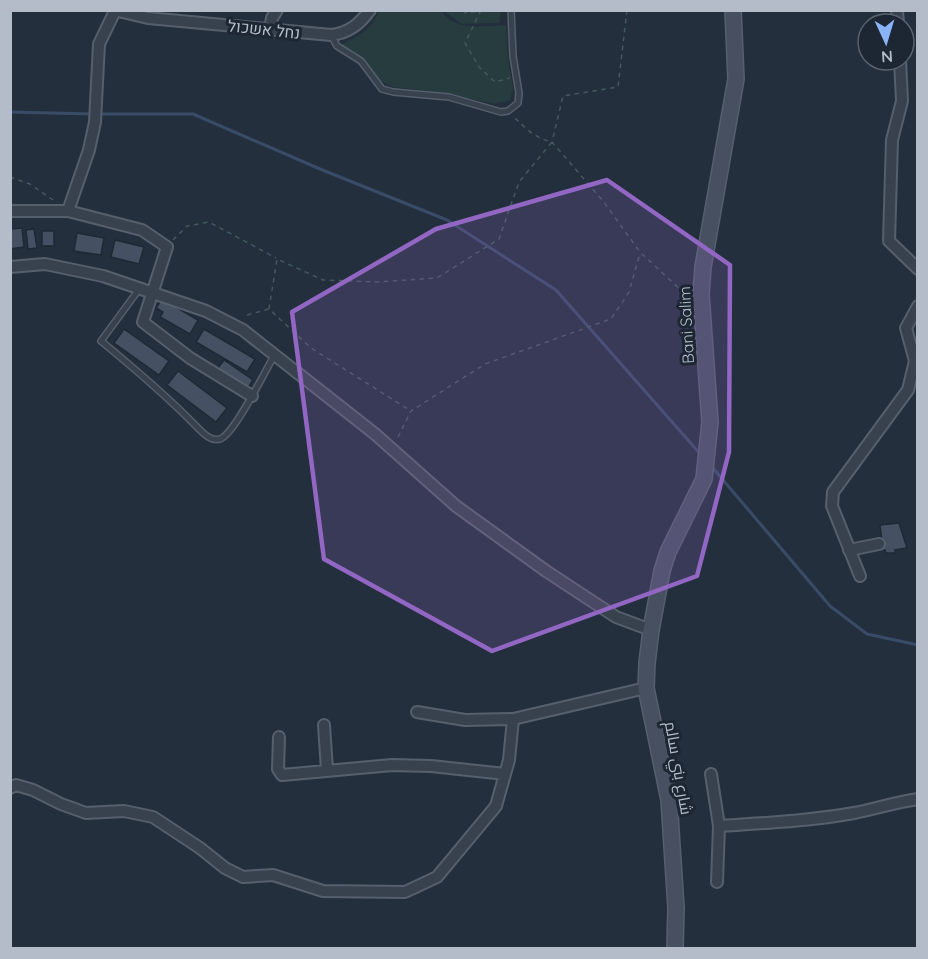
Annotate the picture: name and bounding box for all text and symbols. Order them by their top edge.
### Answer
north arrow [856,12,916,72]
street label: נחל אשכול [227,15,301,43]
text: N [880,47,894,67]
street label: Bani Salim [674,286,698,364]
street label: شارع بني سالم [657,720,697,817]

